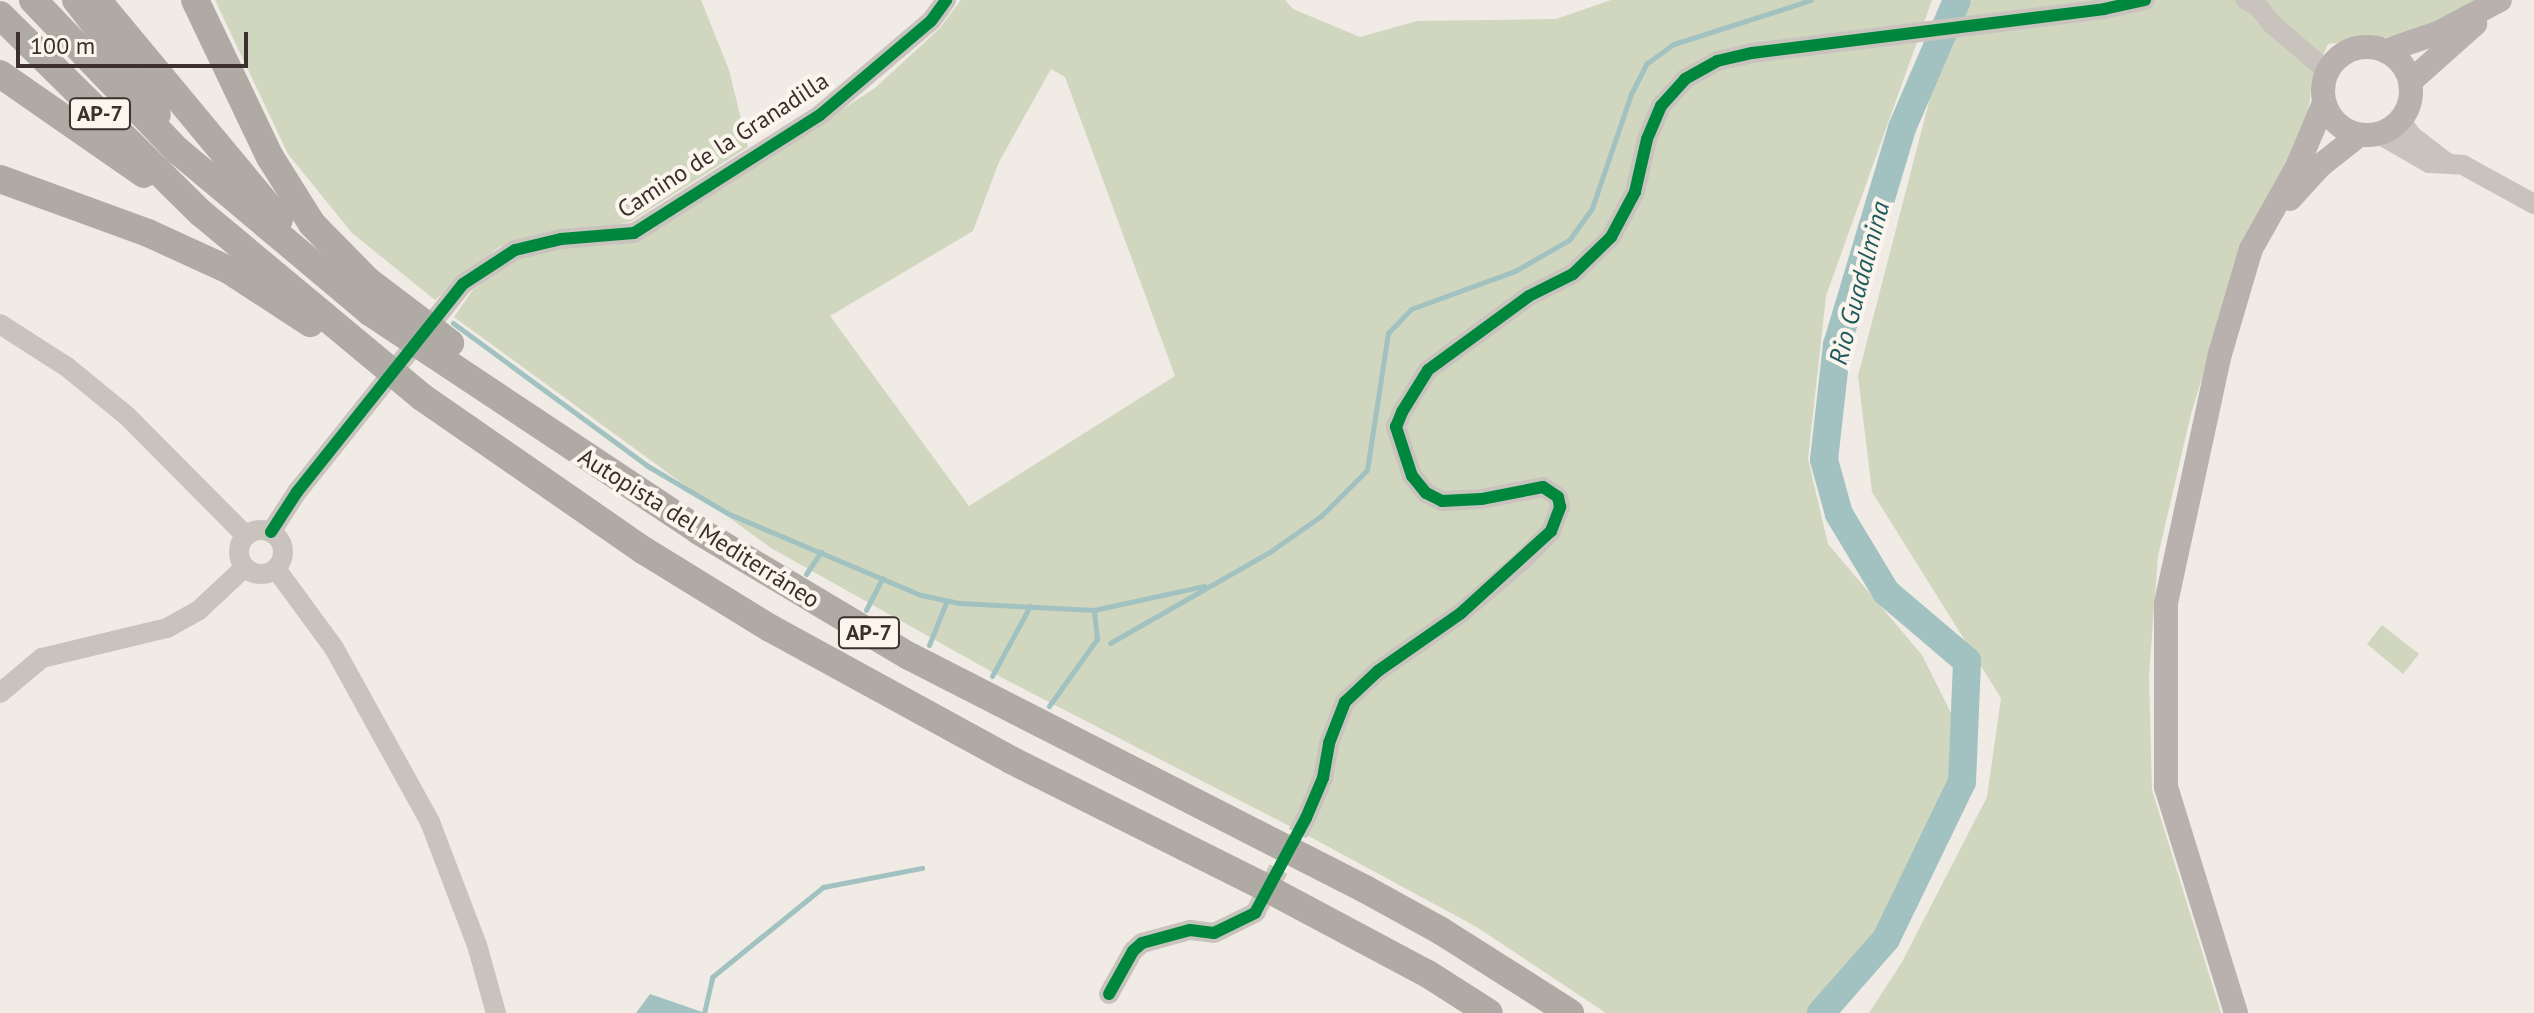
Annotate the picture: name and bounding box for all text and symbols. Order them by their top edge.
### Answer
scale bar [20,16,252,66]
text: 100 m [30,30,95,61]
street label: Camino de la Granadilla [612,66,834,224]
road number: AP-7 [68,96,132,132]
water label: Rio Guadalmina [1822,198,1896,368]
street label: Autopista del Mediterráneo [573,442,825,614]
road number: AP-7 [837,615,901,651]

